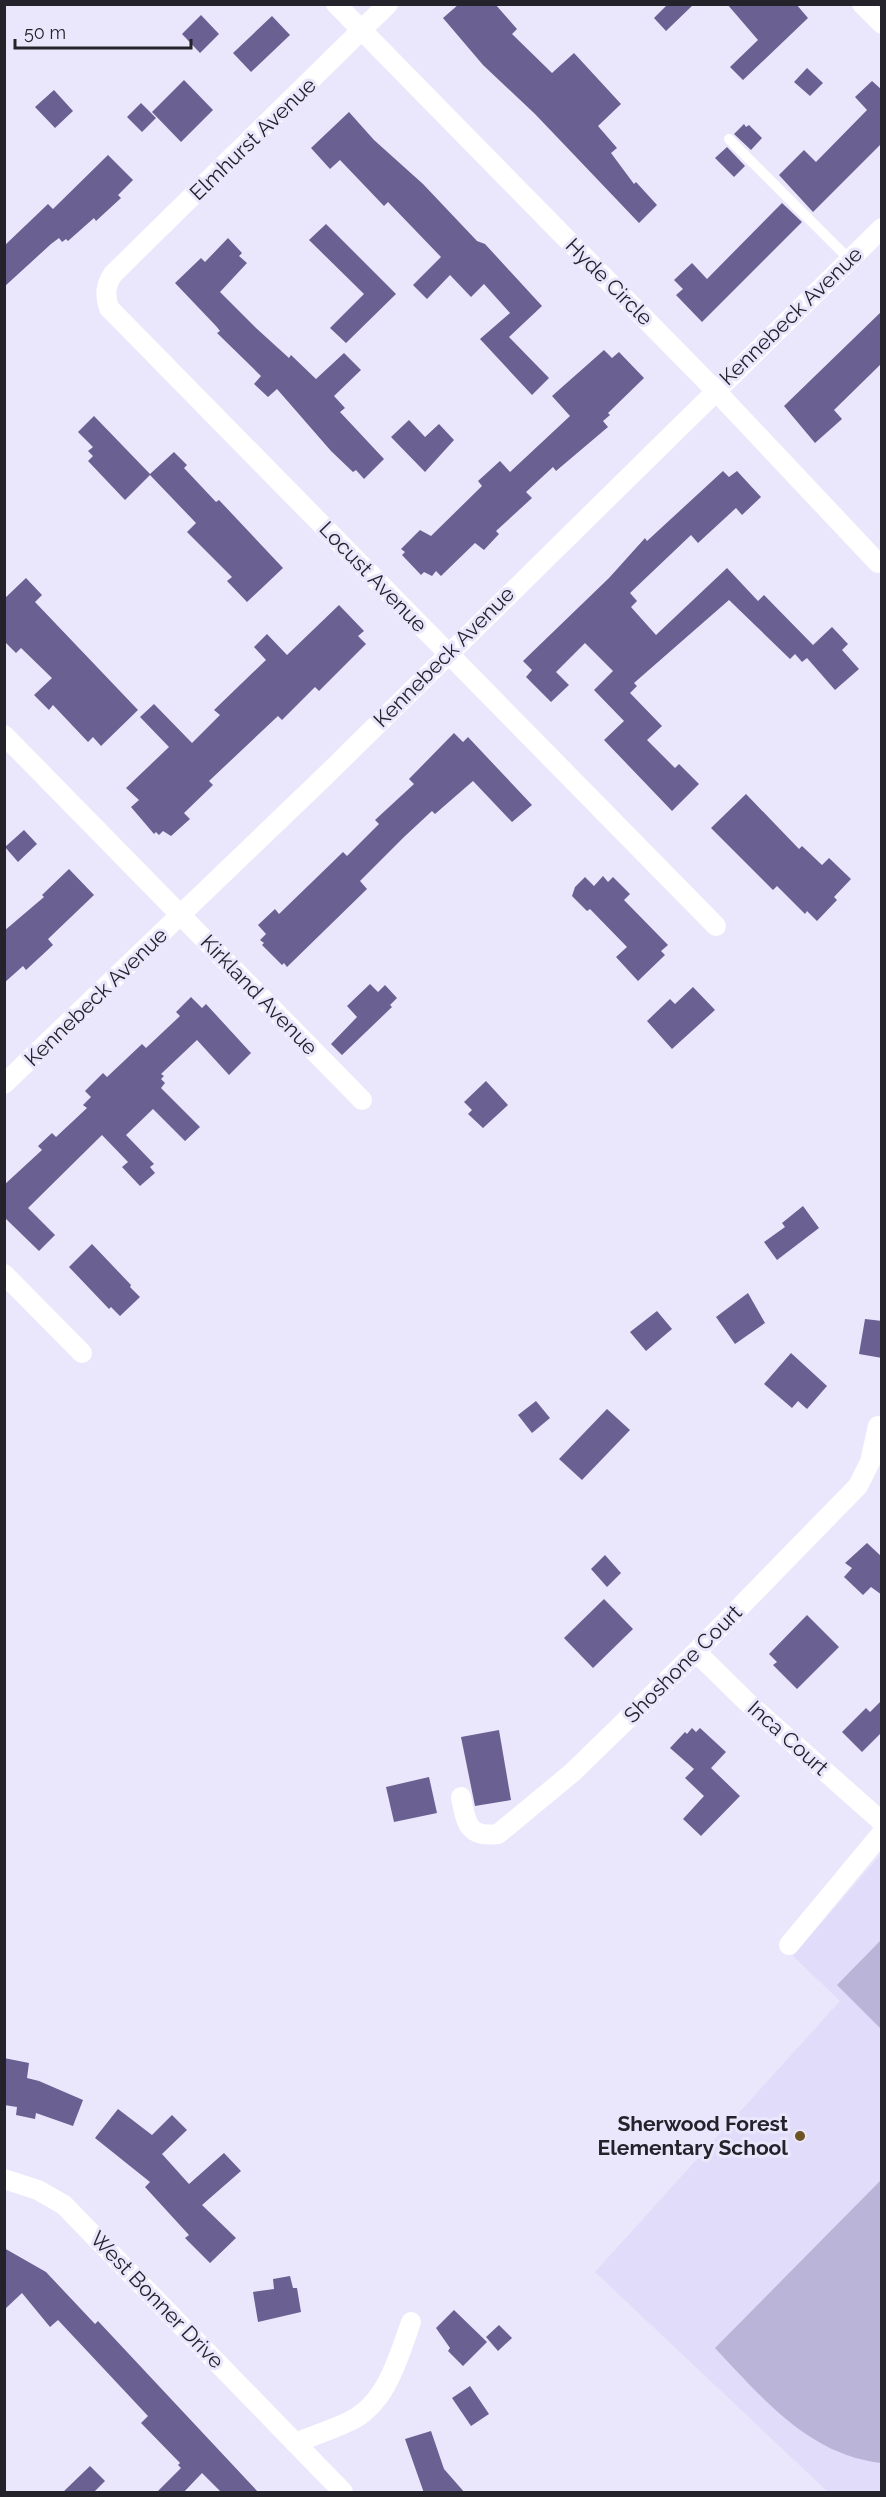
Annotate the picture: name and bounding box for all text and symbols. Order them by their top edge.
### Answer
scale bar [15,12,190,50]
text: 50 m [24,22,66,43]
street label: Elmhurst Avenue [184,72,321,205]
street label: Hyde Circle [561,233,658,330]
street label: Kennebeck Avenue [714,241,867,390]
street label: Locust Avenue [314,516,432,637]
street label: Kennebeck Avenue [368,581,519,732]
street label: Kennebeck Avenue [19,922,172,1071]
street label: Kirkland Avenue [196,929,323,1060]
street label: Shoshone Court [619,1600,747,1728]
street label: Inca Court [743,1695,834,1780]
place label: Sherwood Forest Elementary School [598,2111,788,2160]
marker: Sherwood Forest Elementary School [793,2129,807,2143]
street label: West Bonner Drive [85,2226,229,2373]

